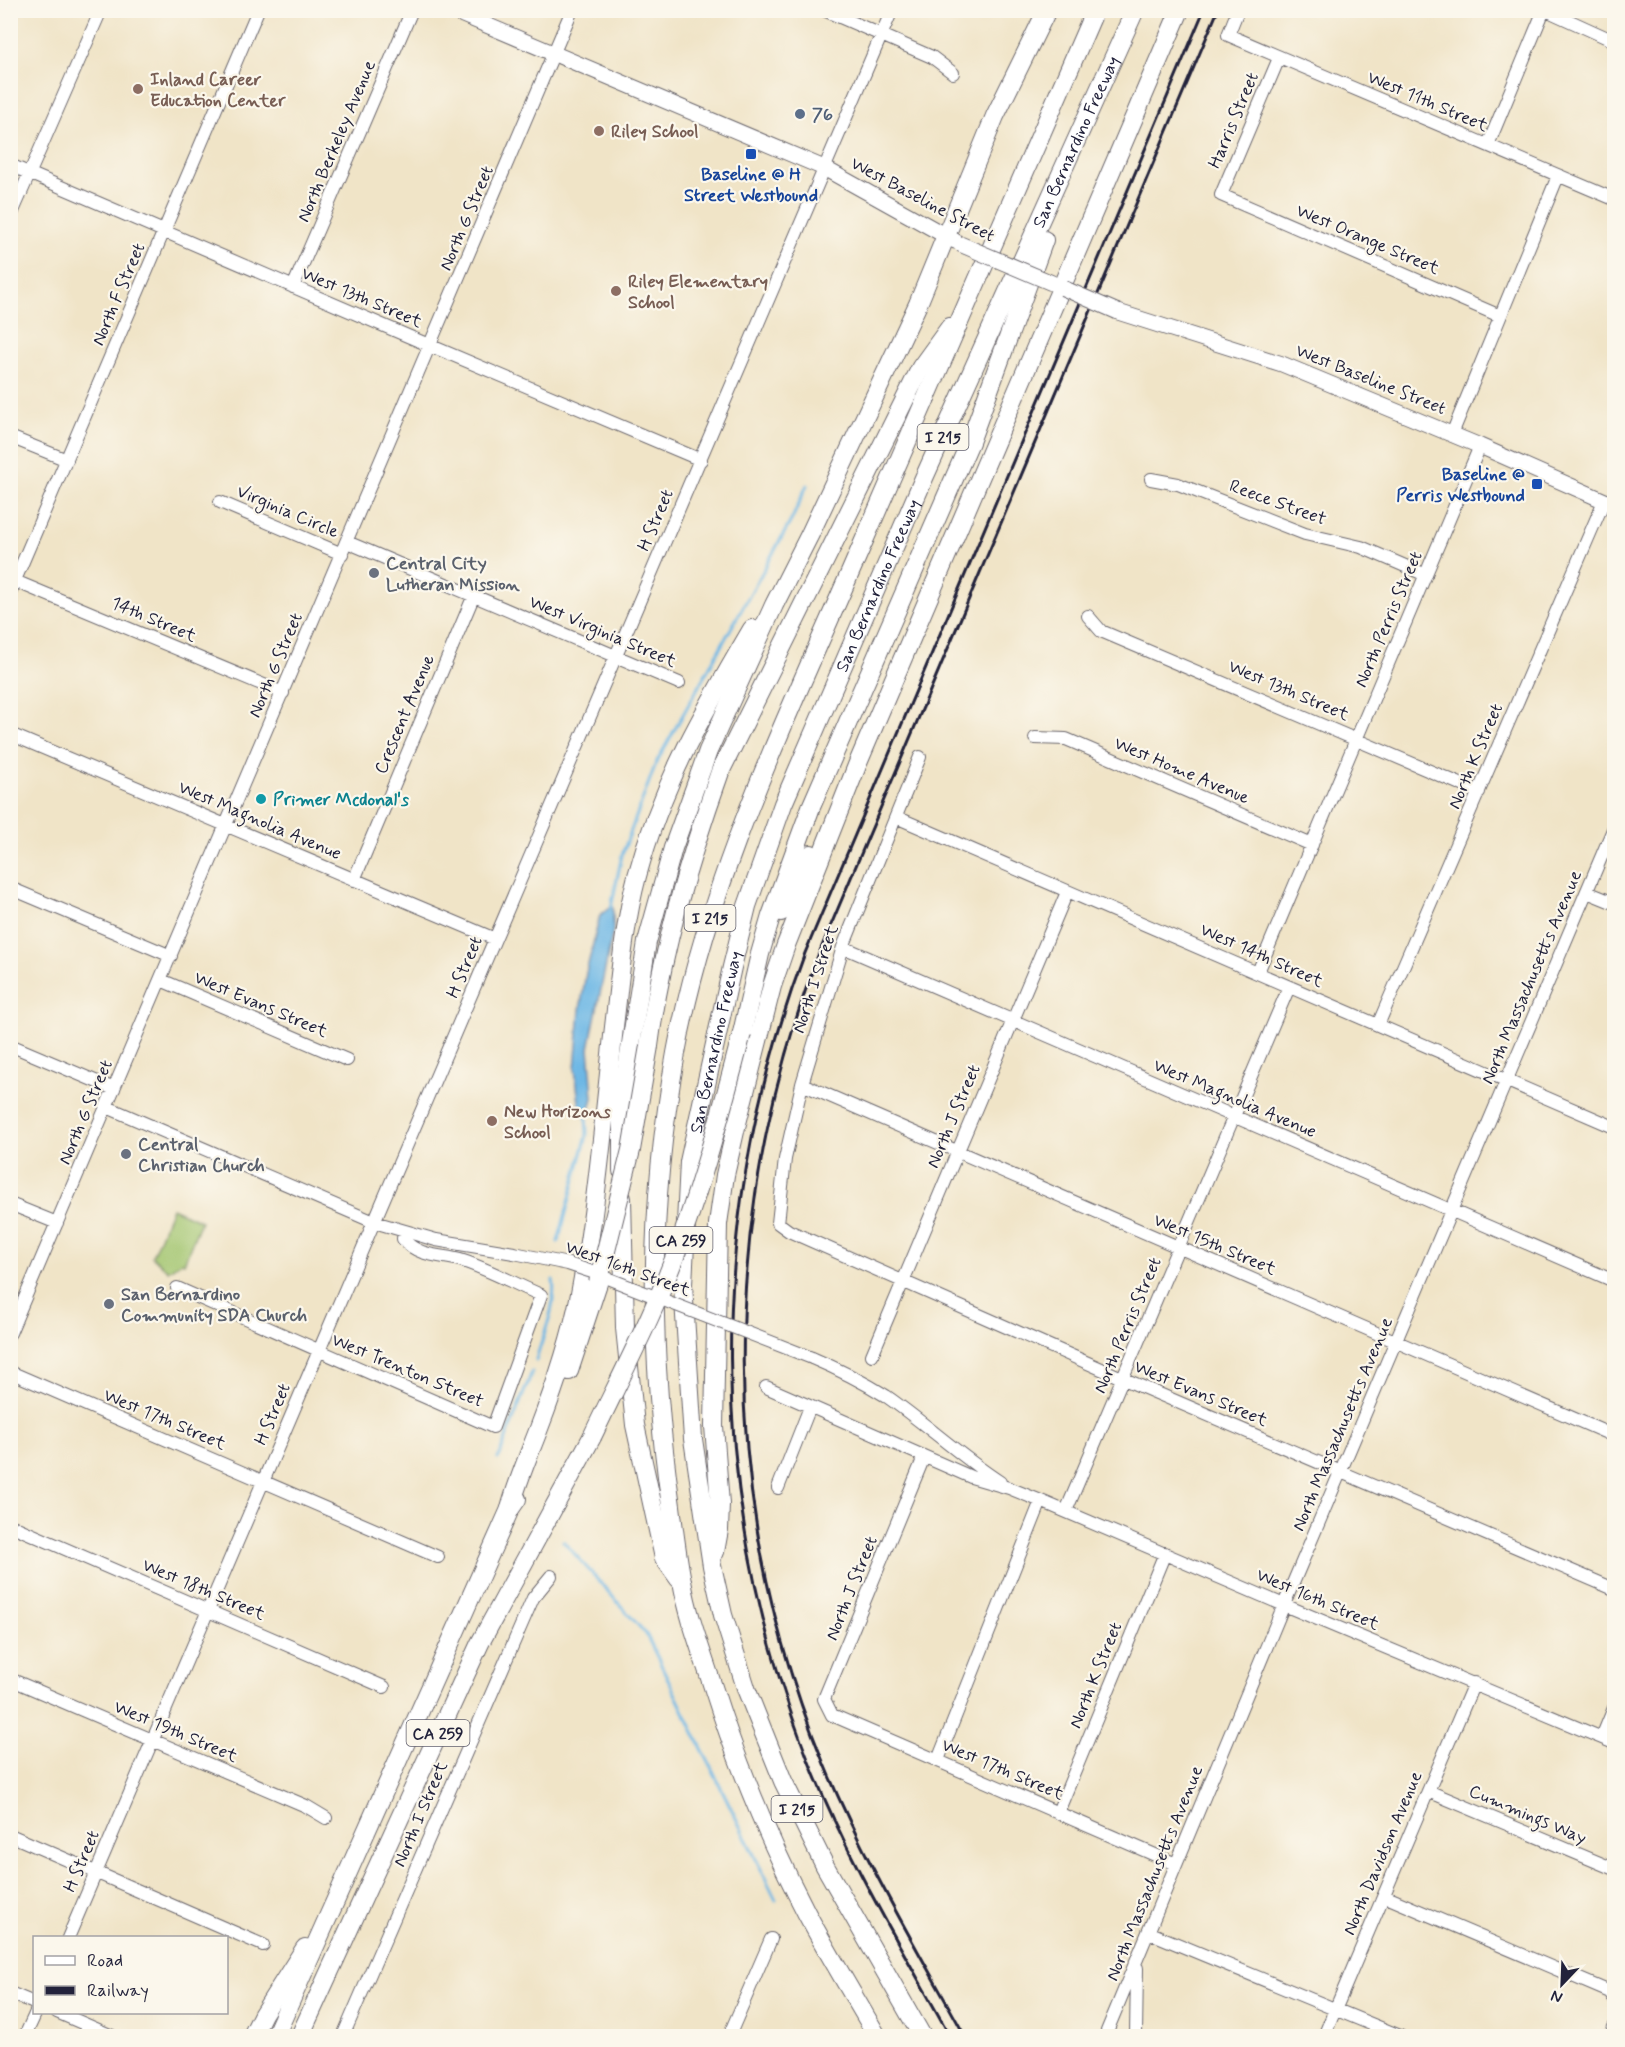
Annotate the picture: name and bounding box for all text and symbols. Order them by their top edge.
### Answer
street label: San Bernardino Freeway [1027,52,1126,232]
street label: North Berkeley Avenue [292,57,382,226]
street label: West 11th Street [1363,66,1492,138]
place label: Inland Career Education Center [150,68,286,113]
street label: Harris Street [1203,68,1265,172]
marker: Inland Career Education Center [131,82,145,96]
place label: 76 [812,103,833,127]
marker: 76 [793,107,807,121]
place label: Riley School [611,120,698,144]
marker: Riley School [592,124,606,138]
marker: Baseline @ H Street Westbound [744,147,758,161]
street label: West Baseline Street [846,152,999,248]
street label: North G Street [434,162,500,275]
place label: Baseline @ H Street Westbound [684,163,818,208]
street label: West Orange Street [1292,199,1443,282]
street label: North F Street [86,239,151,349]
street label: West 13th Street [298,262,426,334]
place label: Riley Elementary School [628,270,768,315]
marker: Riley Elementary School [609,284,623,298]
street label: West Baseline Street [1292,339,1450,421]
road number: I 215 [918,424,968,450]
place label: Baseline @ Perris Westbound [1396,463,1525,508]
street label: Reece Street [1226,474,1329,532]
marker: Baseline @ Perris Westbound [1530,477,1544,491]
street label: Virginia Circle [232,480,343,545]
street label: H Street [632,486,680,555]
street label: San Bernardino Freeway [830,496,926,676]
street label: North Perris Street [1349,547,1429,691]
place label: Central City Lutheran Mission [386,552,521,597]
marker: Central City Lutheran Mission [367,566,381,580]
street label: West Virginia Street [525,590,680,675]
street label: 14th Street [107,591,200,649]
street label: North G Street [243,609,309,722]
street label: Crescent Avenue [369,651,441,778]
street label: West 13th Street [1225,655,1353,727]
street label: North K Street [1443,700,1509,813]
street label: West Home Avenue [1110,732,1253,810]
street label: West Magnolia Avenue [174,776,345,868]
place label: Primer Mcdonal's [273,788,409,812]
marker: Primer Mcdonal's [254,792,268,806]
street label: North Massachusetts Avenue [1476,867,1588,1088]
road number: I 215 [684,905,736,931]
street label: West 14th Street [1196,918,1327,994]
street label: North I Street [787,922,845,1037]
street label: H Street [441,933,489,1002]
street label: San Bernardino Freeway [685,949,748,1136]
street label: West Evans Street [190,966,331,1044]
street label: West Magnolia Avenue [1149,1054,1320,1146]
street label: North G Street [53,1056,119,1169]
street label: North J Street [921,1061,987,1172]
place label: New Horizons School [504,1100,611,1145]
marker: New Horizons School [485,1114,499,1128]
place label: Central Christian Church [138,1133,265,1178]
marker: Central Christian Church [119,1147,133,1161]
street label: West 15th Street [1150,1208,1280,1282]
road number: CA 259 [650,1227,712,1253]
street label: West 16th Street [562,1235,694,1303]
street label: North Perris Street [1088,1253,1168,1397]
place label: San Bernardino Community SDA Church [121,1283,308,1328]
marker: San Bernardino Community SDA Church [102,1297,116,1311]
street label: North Massachusetts Avenue [1287,1314,1399,1535]
street label: West Trenton Street [328,1328,487,1414]
street label: West Evans Street [1130,1355,1271,1433]
street label: H Street [249,1380,297,1449]
street label: West 17th Street [100,1383,230,1457]
street label: North J Street [820,1532,884,1644]
street label: West 18th Street [139,1553,269,1627]
street label: West 16th Street [1252,1563,1383,1637]
street label: North K Street [1064,1618,1128,1732]
street label: West 19th Street [110,1695,241,1769]
road number: CA 259 [406,1720,470,1746]
street label: West 17th Street [938,1733,1068,1807]
street label: North I Street [388,1758,454,1871]
street label: North Massachusetts Avenue [1101,1762,1209,1985]
street label: North Davidson Avenue [1338,1768,1428,1939]
street label: Cummings Way [1464,1779,1590,1852]
road number: I 215 [772,1796,822,1822]
street label: H Street [58,1827,106,1896]
legend [33,1936,228,2014]
text: Road [87,1949,123,1973]
north arrow [1532,1954,1592,2014]
text: Railway [87,1979,149,2003]
text: N [1548,1985,1566,2008]

